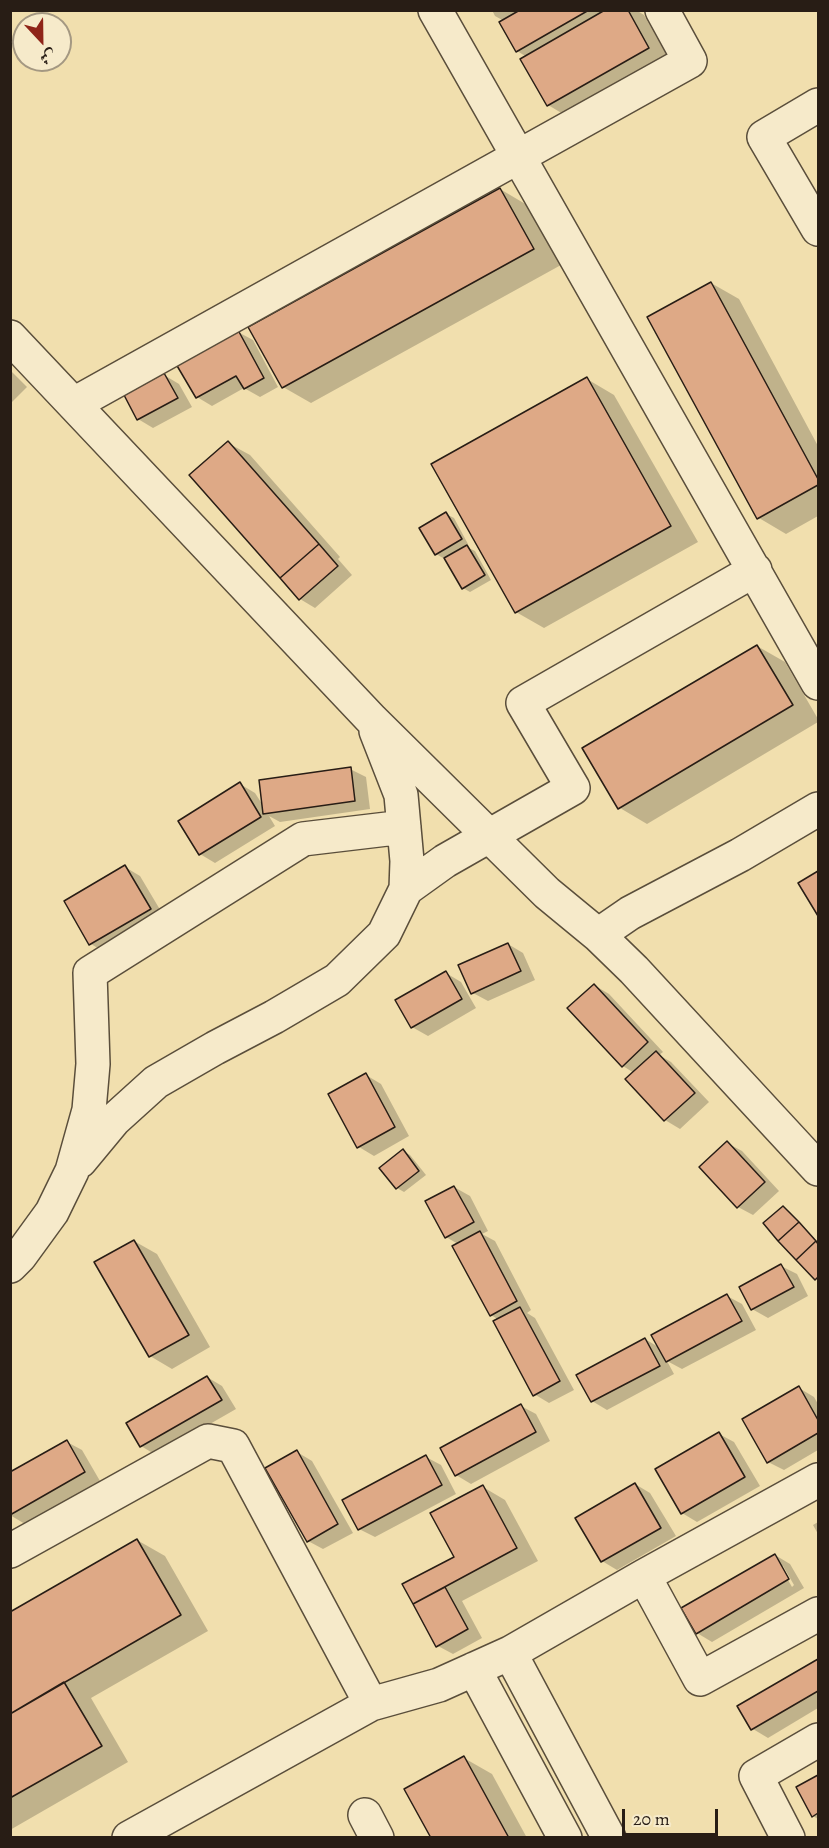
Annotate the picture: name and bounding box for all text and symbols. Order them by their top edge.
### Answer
north arrow [12,12,72,72]
text: ش [37,44,59,70]
scale bar [625,1797,721,1835]
text: 20 m [633,1807,670,1831]

